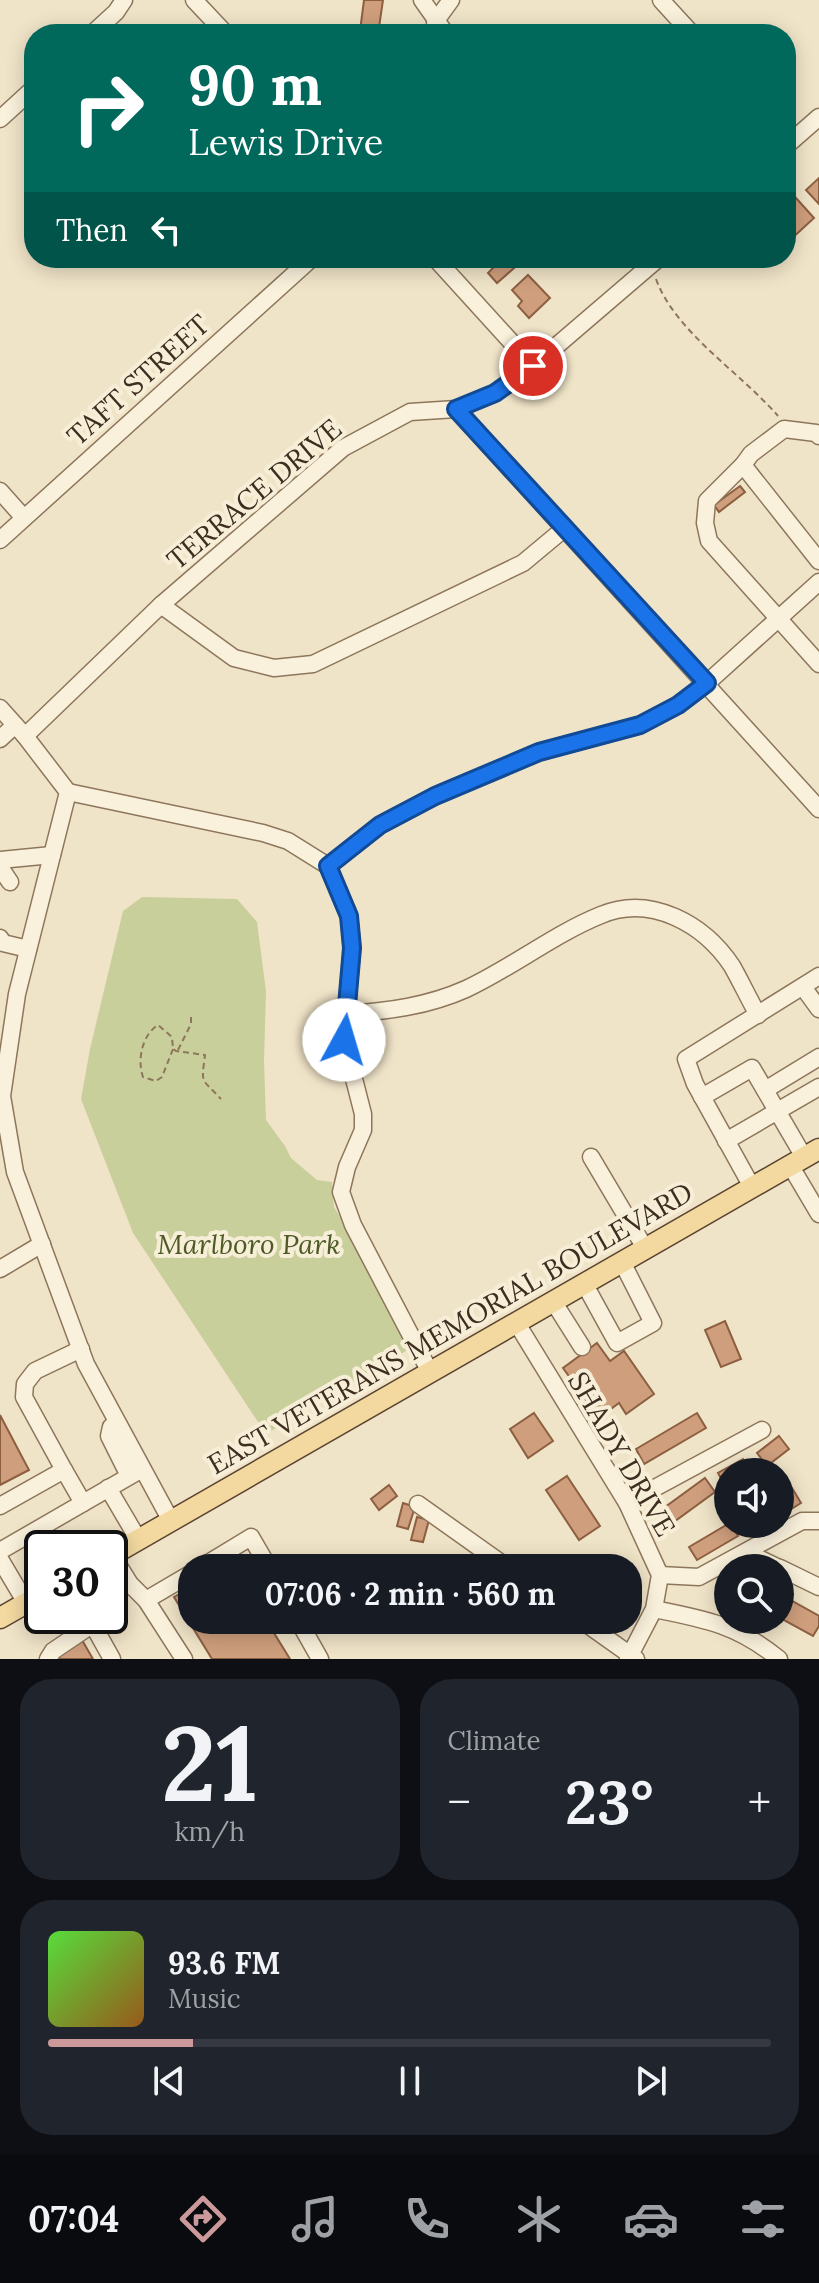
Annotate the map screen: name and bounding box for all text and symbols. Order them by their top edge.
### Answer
text: 90 m [188,49,322,120]
icon: right [56,56,160,160]
text: Lewis Drive [188,119,383,165]
icon: left [144,208,188,252]
text: Then [56,211,128,249]
street label: TAFT STREET [59,307,217,453]
pin [499,332,567,400]
icon: arrive [511,344,555,388]
street label: TERRACE DRIVE [159,411,349,577]
position arrow [302,998,386,1082]
street label: EAST VETERANS MEMORIAL BOULEVARD [201,1174,699,1482]
park label: Marlboro Park [157,1226,341,1262]
street label: SHADY DRIVE [560,1365,684,1543]
map controls [714,1458,794,1634]
button: sound [714,1458,794,1538]
speed limit sign: 30 [24,1530,128,1634]
button: search [714,1554,794,1634]
text: 07:06 · 2 min · 560 m [265,1575,555,1613]
text: 21 [161,1696,259,1829]
text: Climate [448,1724,541,1757]
text: 23° [565,1764,654,1840]
text: − [448,1774,471,1830]
text: + [748,1774,771,1830]
text: km/h [175,1815,245,1848]
text: 93.6 FM [168,1944,281,1982]
text: Music [168,1982,241,2015]
icon: previous [147,2059,191,2103]
icon: pause [388,2059,432,2103]
icon: next [629,2059,673,2103]
icon: directions [175,2191,231,2247]
icon: music [287,2191,343,2247]
icon: phone [399,2191,455,2247]
icon: climate [511,2191,567,2247]
icon: car [623,2191,679,2247]
icon: filters [735,2191,791,2247]
text: 07:04 [28,2196,119,2242]

